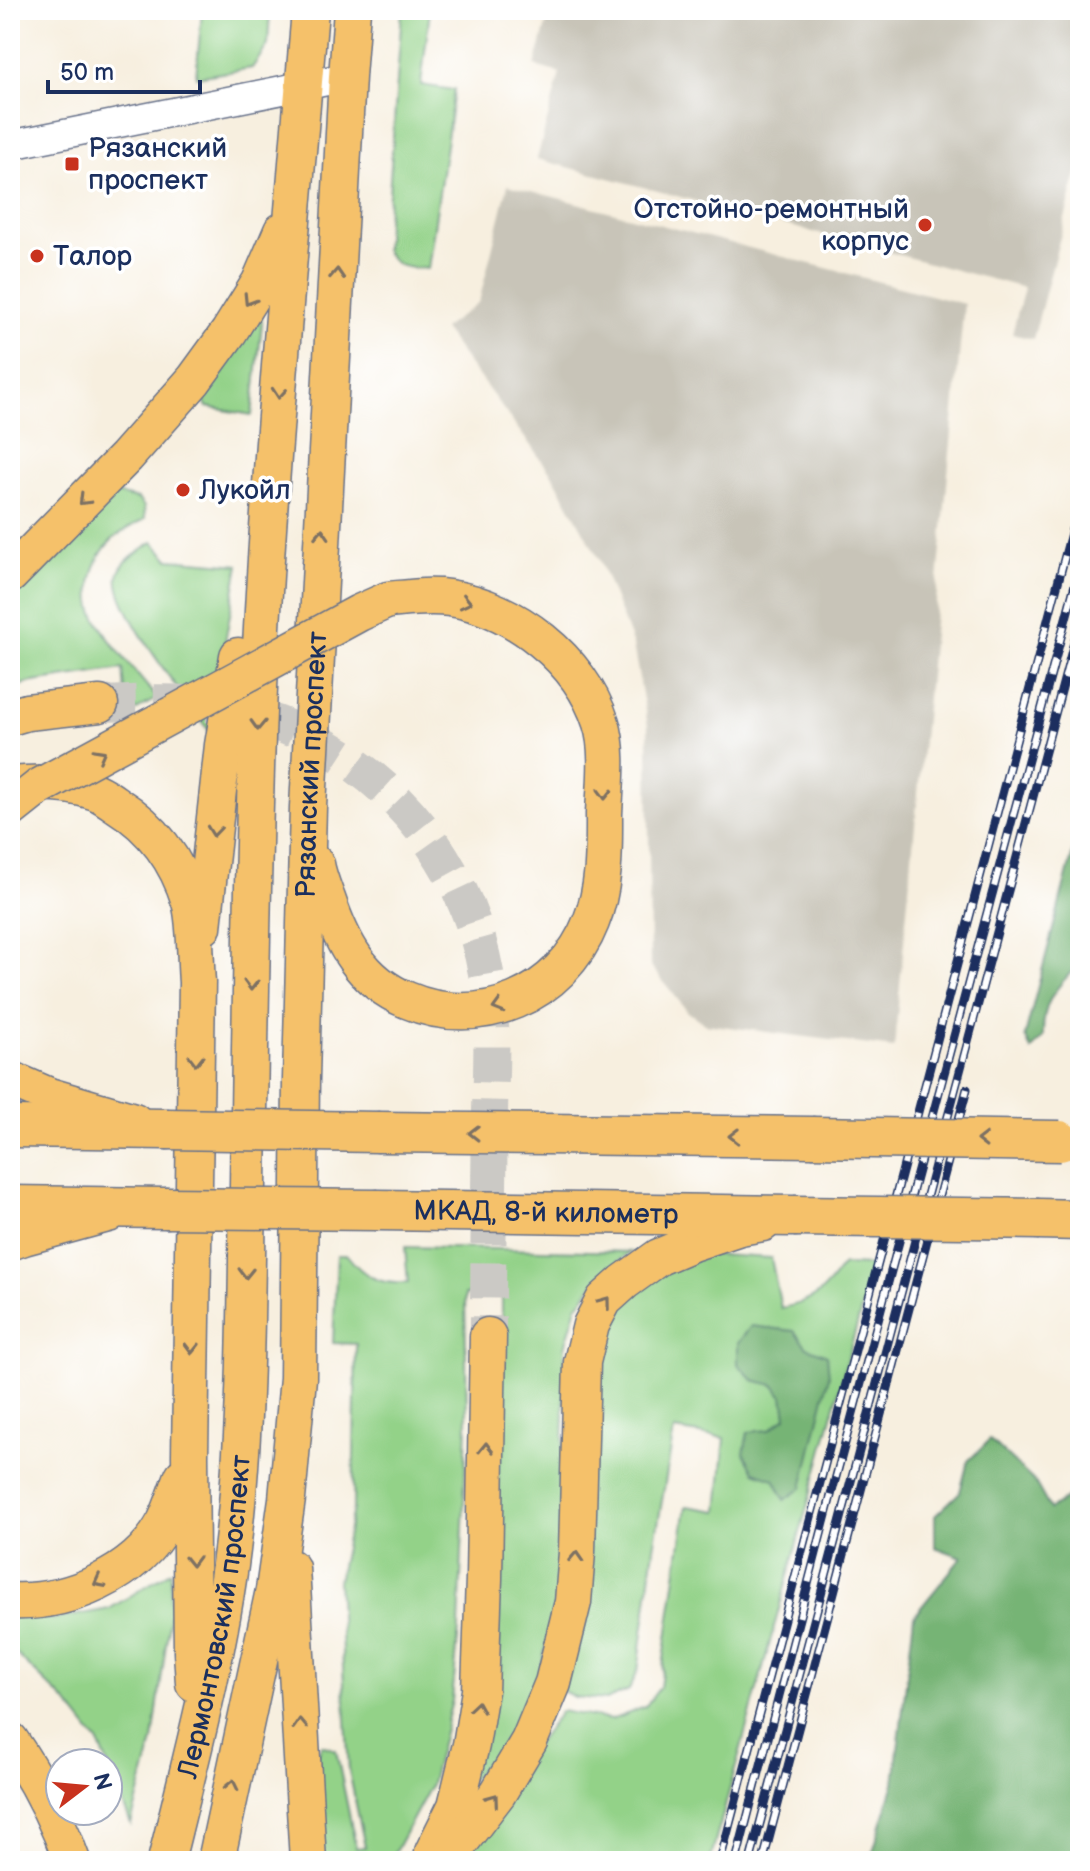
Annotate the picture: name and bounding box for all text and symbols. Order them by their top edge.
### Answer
scale bar [48,44,200,94]
text: 50 m [60,58,114,87]
place label: Рязанский проспект [88,132,227,197]
marker: Рязанский проспект [63,155,81,173]
place label: Отстойно-ремонтный корпус [634,193,909,258]
marker: Отстойно-ремонтный корпус [916,216,934,234]
place label: Талор [53,240,132,273]
marker: Талор [28,247,46,265]
one-way arrow [328,267,345,280]
one-way arrow [243,291,259,306]
one-way arrow [271,387,288,400]
place label: Лукойл [198,474,291,507]
marker: Лукойл [174,481,192,499]
one-way arrow [79,491,93,505]
one-way arrow [314,527,331,540]
one-way arrow [458,593,472,610]
street label: Рязанский проспект [289,630,334,899]
one-way arrow [250,719,267,732]
one-way arrow [91,748,105,764]
one-way arrow [596,788,613,801]
one-way arrow [205,825,222,838]
one-way arrow [242,979,260,992]
one-way arrow [492,997,506,1014]
one-way arrow [187,1054,205,1067]
one-way arrow [467,1124,480,1142]
one-way arrow [727,1128,740,1145]
one-way arrow [975,1131,988,1148]
street label: МКАД, 8-й километр [413,1194,679,1231]
one-way arrow [238,1267,255,1280]
one-way arrow [596,1296,610,1311]
one-way arrow [183,1342,201,1355]
one-way arrow [477,1441,495,1454]
street label: Лермонтовский проспект [170,1453,257,1782]
one-way arrow [567,1550,584,1563]
one-way arrow [183,1555,200,1568]
one-way arrow [93,1572,107,1588]
one-way arrow [468,1701,485,1714]
one-way arrow [292,1717,309,1730]
north arrow [44,1747,124,1827]
text: N [87,1770,117,1794]
one-way arrow [223,1778,240,1792]
one-way arrow [483,1793,498,1808]

